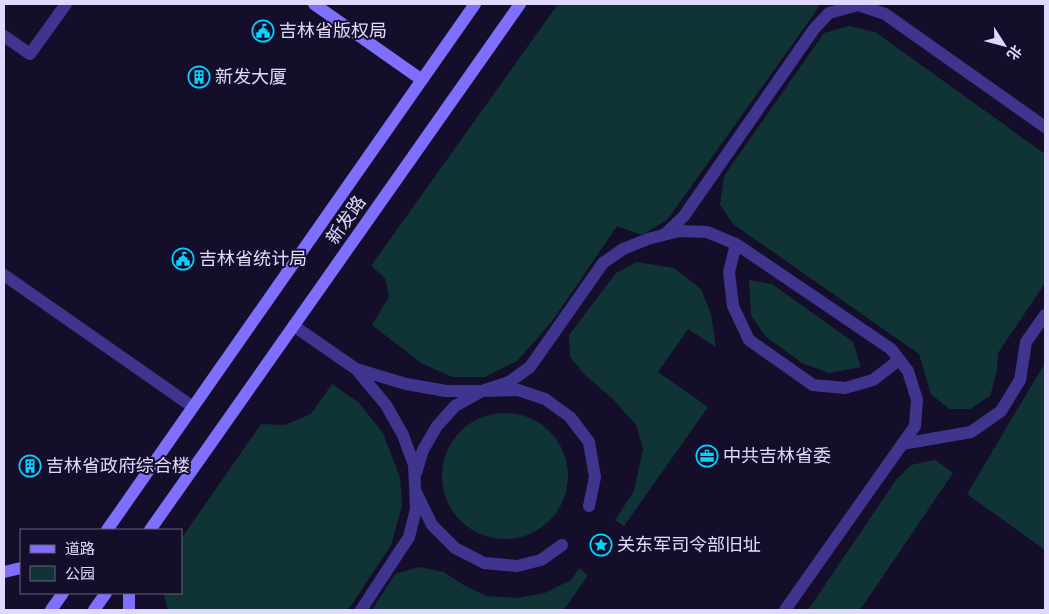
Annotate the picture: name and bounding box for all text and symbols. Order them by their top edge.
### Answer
public building icon: 吉林省版权局 [251,19,275,43]
place label: 吉林省版权局 [279,19,387,43]
north arrow [979,20,1029,70]
text: 北 [1003,42,1026,64]
building icon: 新发大厦 [187,65,211,89]
place label: 新发大厦 [215,65,287,89]
street label: 新发路 [321,191,371,249]
public building icon: 吉林省统计局 [171,247,195,271]
place label: 吉林省统计局 [199,247,307,271]
office icon: 中共吉林省委 [695,444,719,468]
place label: 中共吉林省委 [723,444,831,468]
building icon: 吉林省政府综合楼 [18,454,42,478]
place label: 吉林省政府综合楼 [46,454,190,478]
legend [20,529,182,594]
place icon: 关东军司令部旧址 [589,533,613,557]
place label: 关东军司令部旧址 [617,533,761,557]
text: 道路 [65,539,95,559]
text: 公园 [65,564,95,584]

